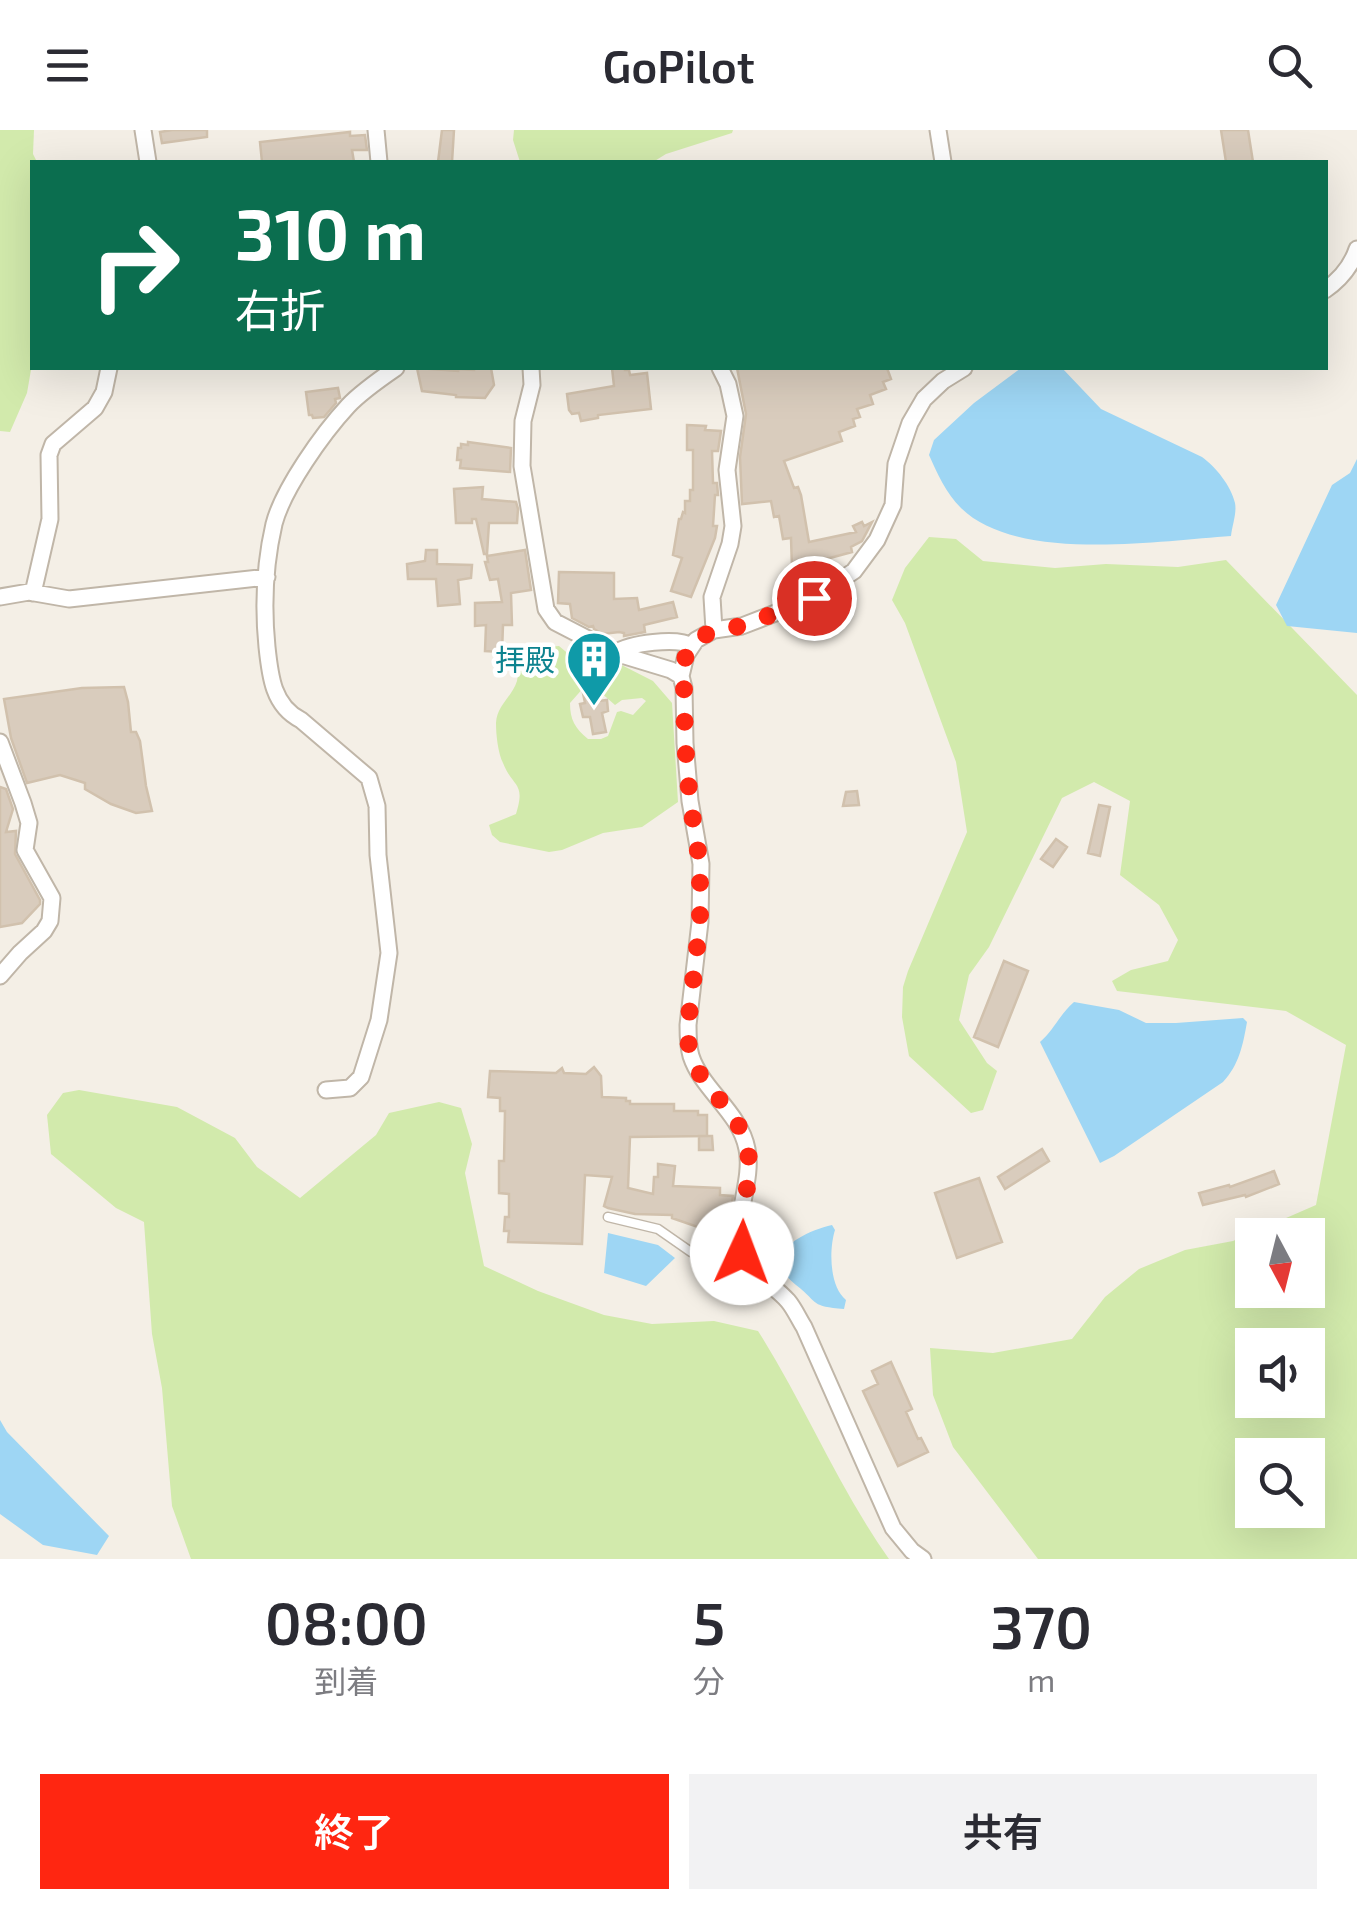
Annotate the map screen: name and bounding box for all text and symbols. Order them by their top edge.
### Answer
icon: menu [40,38,95,93]
text: GoPilot [602,38,755,92]
icon: search [1262,38,1317,93]
text: 310 m [235,190,426,274]
icon: right [70,200,200,330]
text: 右折 [235,282,325,336]
pin [772,556,857,641]
icon: arrive [787,571,842,626]
building icon: 拝殿 [564,629,624,708]
place label: 拝殿 [495,641,555,677]
position arrow [690,1201,794,1305]
north arrow [1235,1218,1325,1308]
map controls [1235,1218,1325,1528]
button: sound [1235,1328,1325,1418]
button: search [1235,1438,1325,1528]
text: 08:00 [265,1585,428,1657]
text: 5 [693,1585,725,1657]
text: 370 [990,1589,1092,1661]
text: m [1027,1660,1055,1698]
text: 到着 [314,1661,378,1699]
text: 分 [693,1661,725,1699]
button: 終了 [40,1774,669,1889]
button: 共有 [689,1774,1317,1889]

